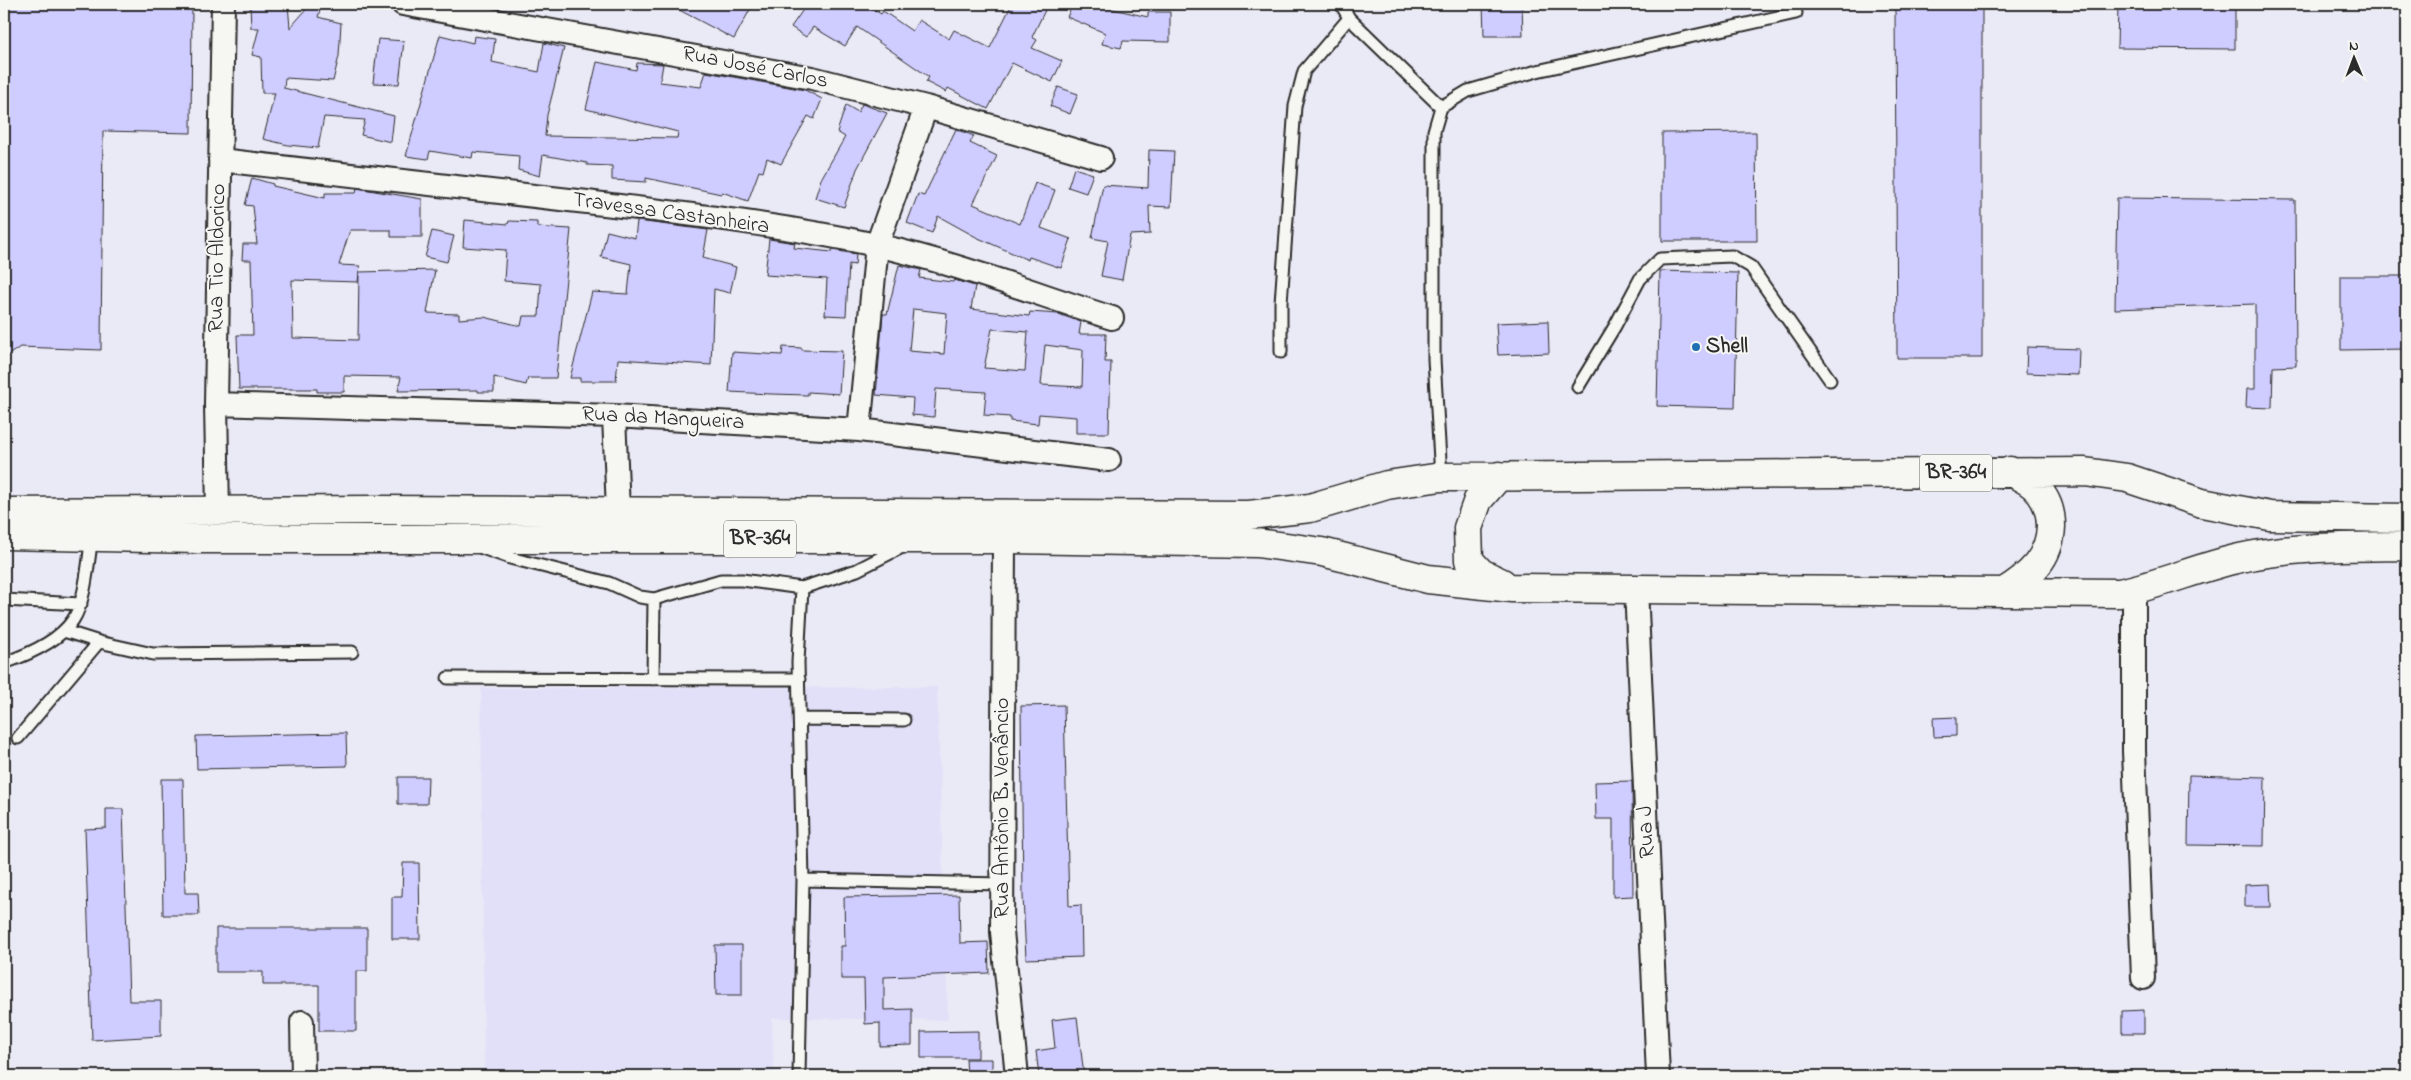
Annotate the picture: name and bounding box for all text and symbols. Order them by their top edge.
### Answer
north arrow [2328,32,2378,82]
text: N [2349,36,2359,57]
street label: Rua José Carlos [679,38,831,98]
street label: Rua Tio Aldorico [201,183,235,333]
street label: Travessa Castanheira [571,184,771,244]
place label: Shell [1706,331,1748,363]
marker: Shell [1690,341,1702,353]
street label: Rua da Mangueira [581,399,745,440]
road number: BR-364 [1920,454,1992,492]
road number: BR-364 [724,520,796,558]
street label: Rua Antônio B. Venâncio [987,698,1019,918]
street label: Rua J [1630,805,1664,859]

